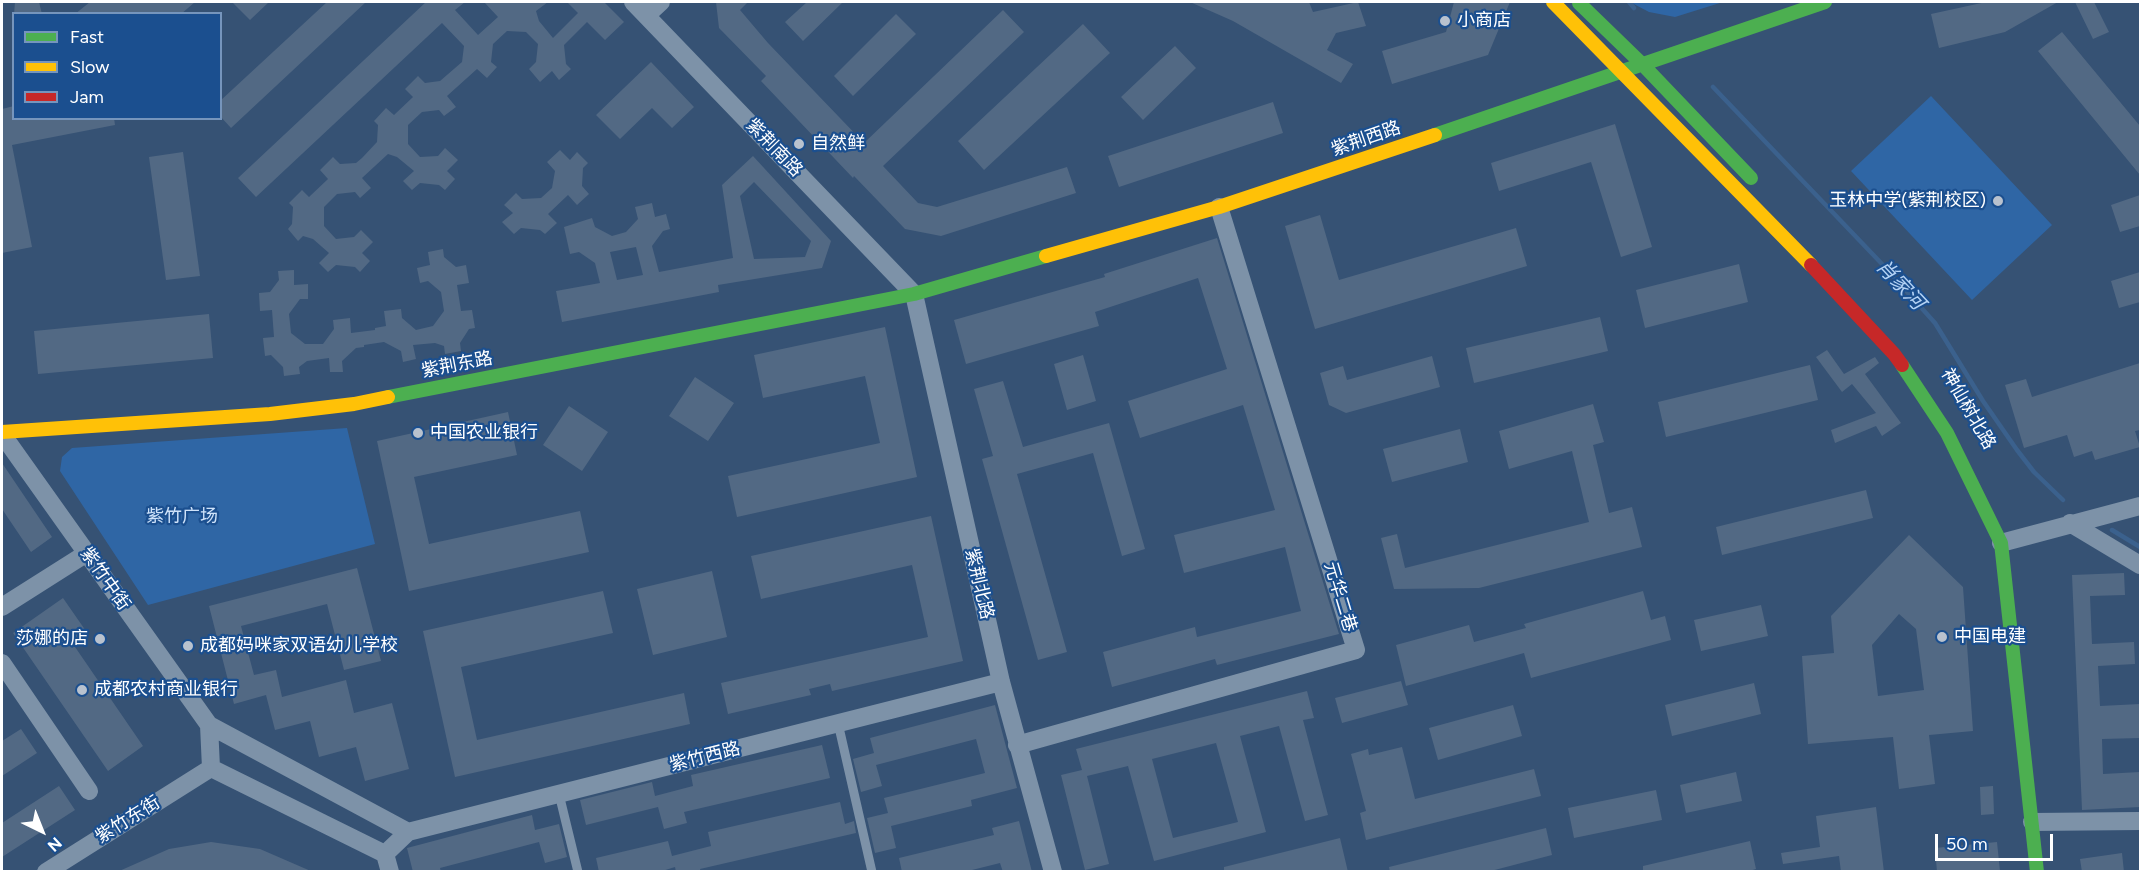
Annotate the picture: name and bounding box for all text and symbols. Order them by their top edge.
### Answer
place label: 小商店 [1457,10,1511,32]
legend [12,12,222,120]
marker: 小商店 [1438,14,1452,28]
text: Fast [70,26,104,48]
text: Slow [70,56,109,78]
text: Jam [70,86,104,108]
street label: 紫荆南路 [741,115,807,181]
street label: 紫荆西路 [1328,117,1404,161]
place label: 自然鲜 [811,133,865,155]
marker: 自然鲜 [792,137,806,151]
place label: 玉林中学(紫荆校区) [1829,190,1986,212]
marker: 玉林中学(紫荆校区) [1991,194,2005,208]
water label: 肖家河 [1871,255,1929,315]
street label: 紫荆东路 [420,348,494,382]
street label: 神仙树北路 [1936,365,2000,453]
place label: 中国农业银行 [430,422,538,444]
marker: 中国农业银行 [411,426,425,440]
park label: 紫竹广场 [146,506,218,528]
street label: 紫竹中街 [76,543,134,615]
street label: 紫荆北路 [960,546,998,622]
street label: 元华二巷 [1319,559,1361,635]
place label: 中国电建 [1954,626,2026,648]
place label: 莎娜的店 [16,628,88,650]
marker: 中国电建 [1935,630,1949,644]
marker: 莎娜的店 [93,632,107,646]
place label: 成都妈咪家双语幼儿学校 [200,635,398,657]
marker: 成都妈咪家双语幼儿学校 [181,639,195,653]
place label: 成都农村商业银行 [94,679,238,701]
marker: 成都农村商业银行 [75,683,89,697]
street label: 紫竹西路 [667,738,743,776]
street label: 紫竹东街 [92,792,164,848]
north arrow [12,801,72,861]
scale bar [1938,822,2056,860]
text: N [44,833,66,856]
text: 50 m [1946,833,1988,855]

